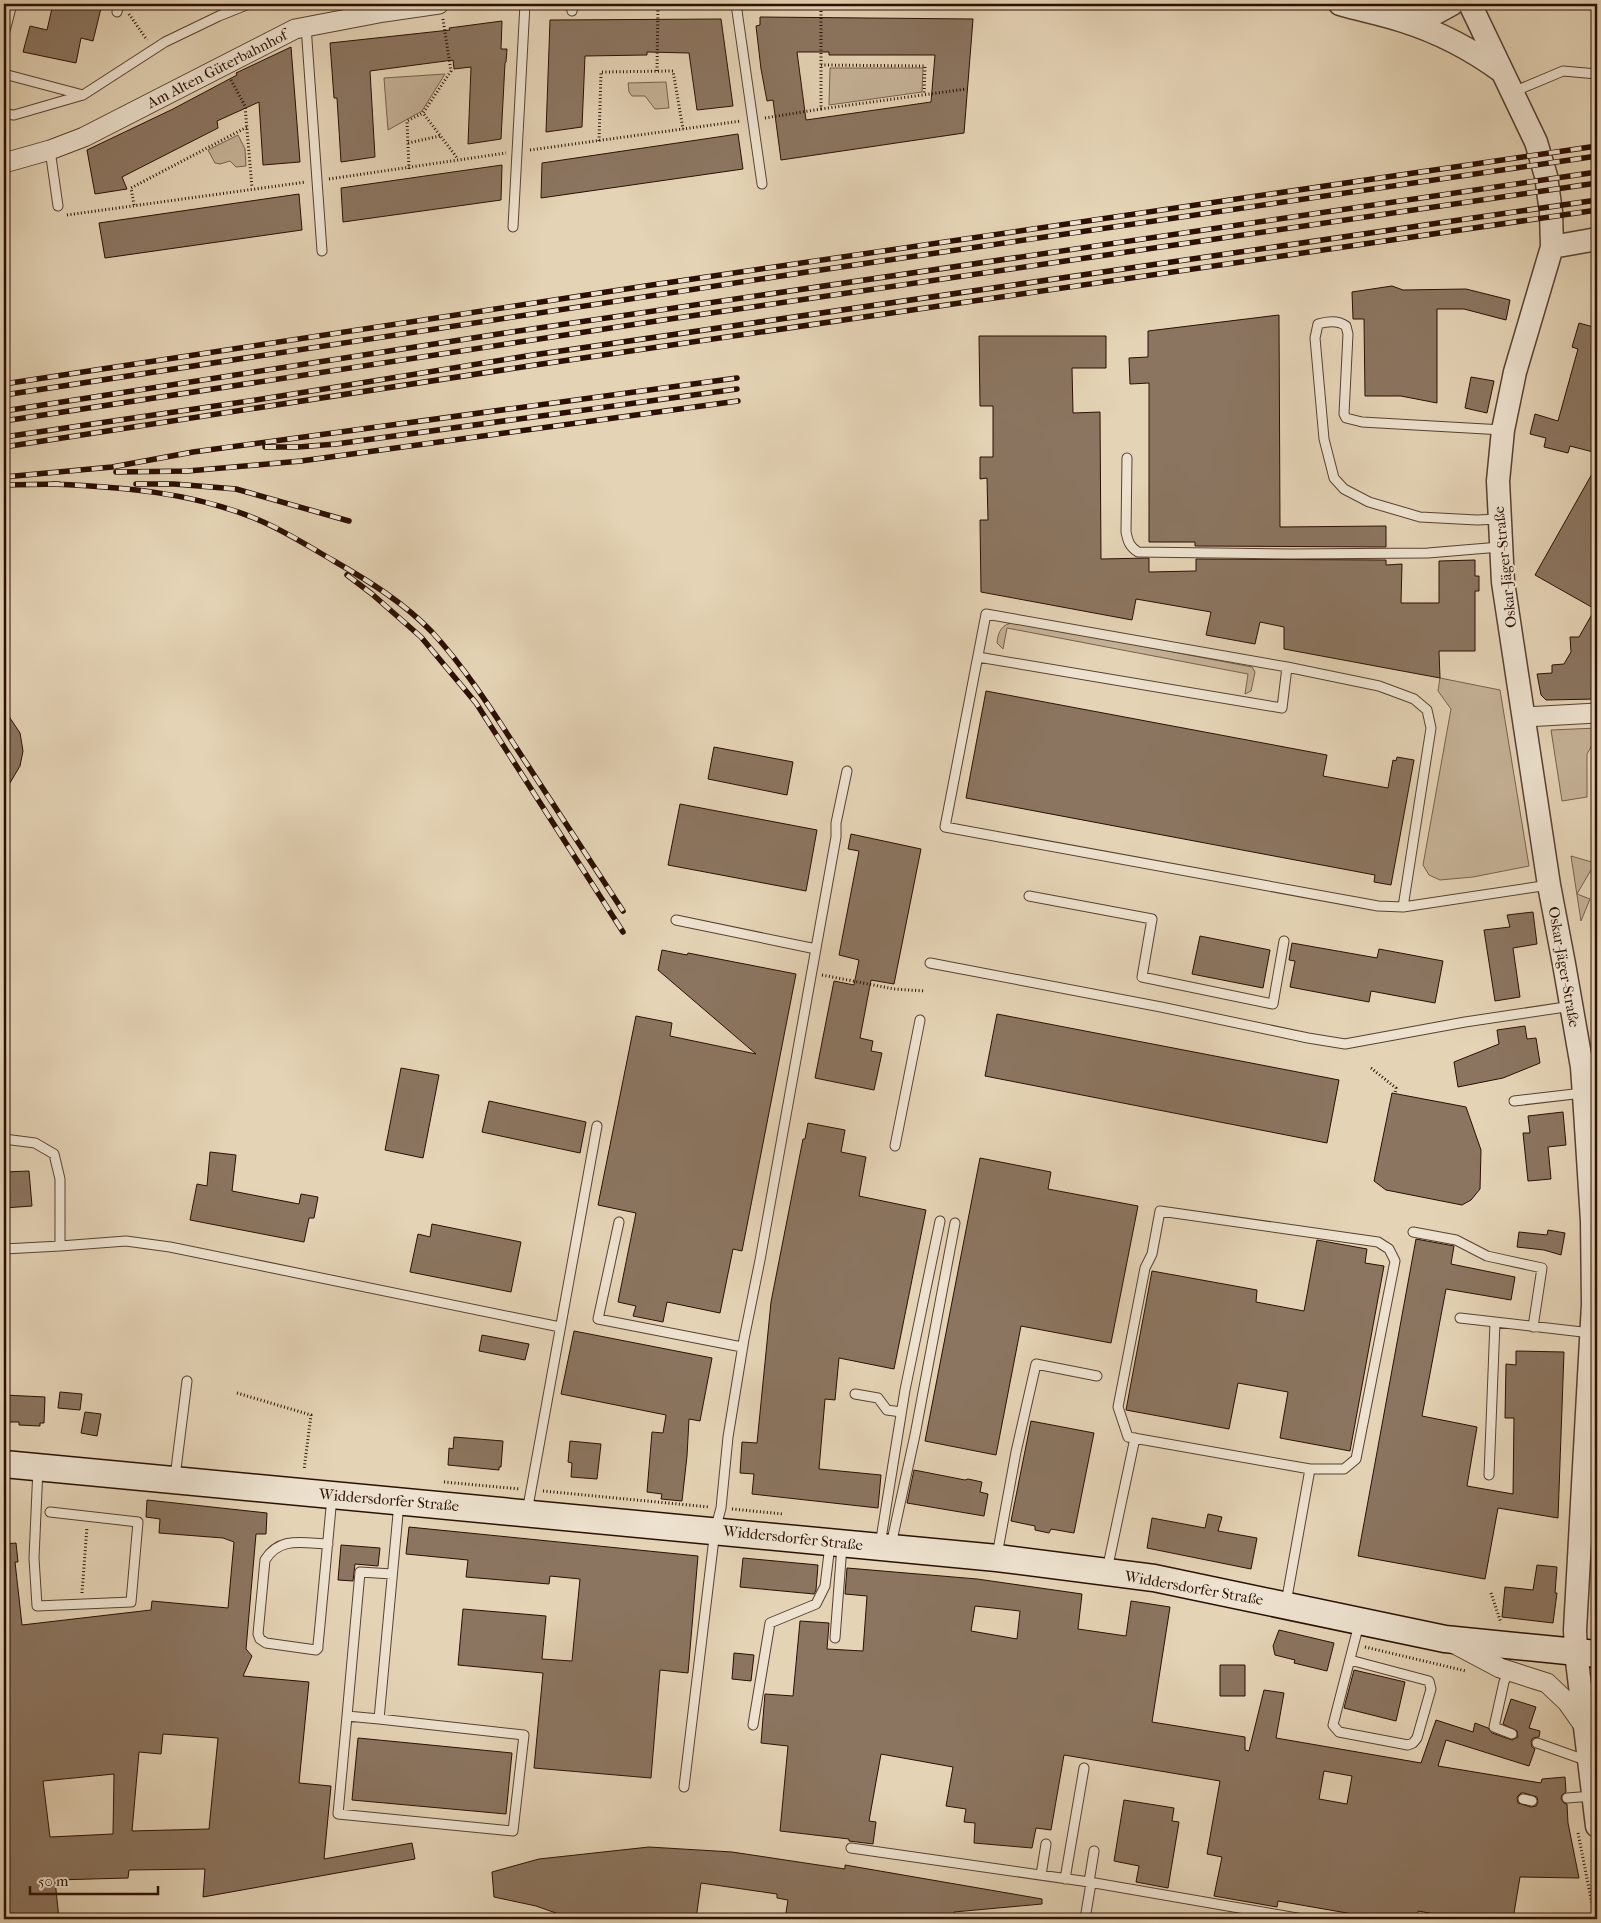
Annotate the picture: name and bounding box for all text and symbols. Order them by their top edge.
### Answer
street label: Am Alten Güterbahnhof [143,24,293,113]
street label: Oskar-Jäger-Straße [1490,505,1520,629]
street label: Oskar-Jäger-Straße [1545,905,1584,1029]
street label: Widdersdorfer Straße [317,1485,460,1515]
street label: Widdersdorfer Straße [721,1522,864,1554]
street label: Widdersdorfer Straße [1122,1567,1265,1609]
scale bar [30,1863,158,1895]
text: 50 m [38,1872,69,1890]

